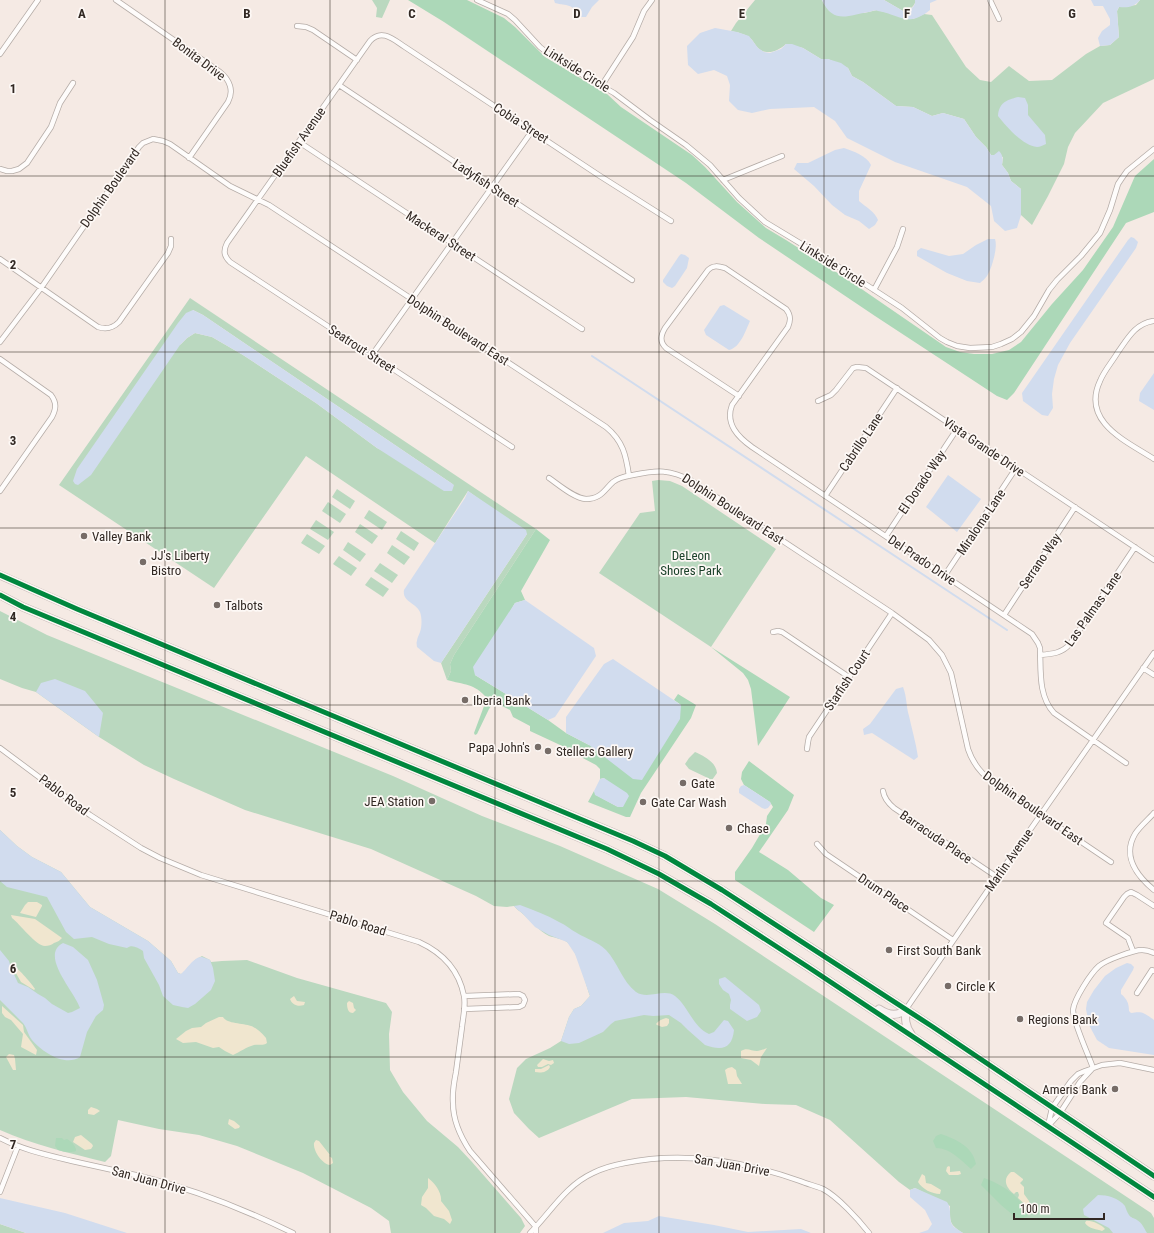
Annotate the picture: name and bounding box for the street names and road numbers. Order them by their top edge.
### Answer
street label: Bonita Drive [170,34,228,84]
street label: Linkside Circle [541,43,613,95]
street label: Cobia Street [491,100,552,147]
street label: Bluefish Avenue [269,104,329,180]
street label: Dolphin Boulevard [77,146,143,230]
street label: Ladyfish Street [450,156,522,210]
street label: Mackeral Street [403,208,479,264]
street label: Linkside Circle [797,238,869,290]
street label: Dolphin Boulevard East [404,292,512,369]
street label: Seatrout Street [326,322,398,376]
street label: Cabrillo Lane [836,410,886,474]
street label: Vista Grande Drive [941,414,1027,480]
street label: El Dorado Way [895,447,949,517]
street label: Dolphin Boulevard East [679,471,787,548]
street label: Miraloma Lane [954,486,1008,558]
street label: Serrano Way [1016,530,1064,592]
street label: Del Prado Drive [885,532,959,588]
street label: Las Palmas Lane [1062,569,1124,649]
street label: Starfish Court [821,646,873,713]
street label: Dolphin Boulevard East [980,768,1086,848]
street label: Pablo Road [36,771,92,819]
street label: Barracuda Place [897,807,975,867]
street label: Marlin Avenue [982,826,1036,894]
street label: Drum Place [855,870,913,916]
street label: Pablo Road [328,907,388,939]
street label: San Juan Drive [693,1151,771,1179]
street label: San Juan Drive [110,1163,188,1197]

